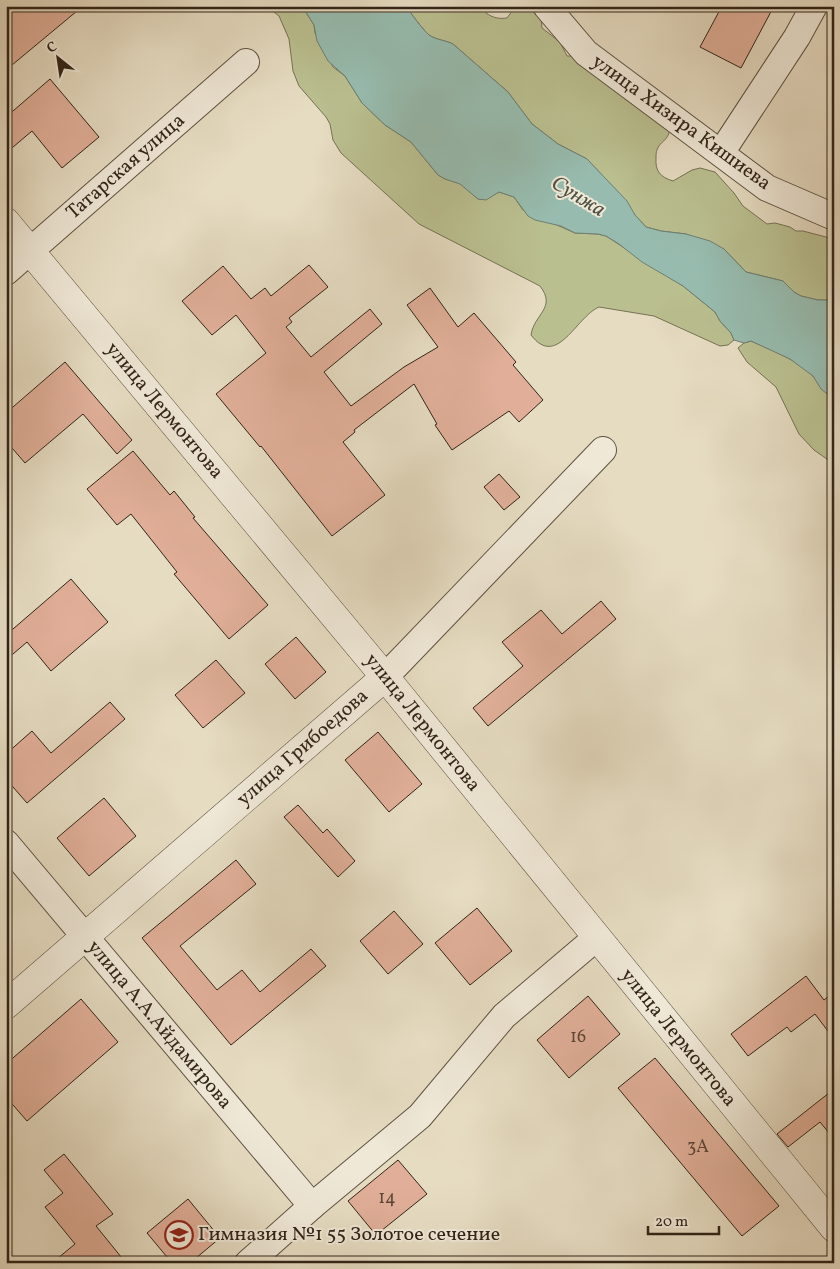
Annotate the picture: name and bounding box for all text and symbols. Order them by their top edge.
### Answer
north arrow [32,32,82,82]
text: С [44,38,61,59]
street label: улица Хизира Кишиева [586,48,776,198]
street label: Татарская улица [60,107,192,227]
water label: Сунжа [545,169,611,225]
street label: улица Лермонтова [98,336,230,486]
street label: улица Лермонтова [357,648,487,798]
street label: улица Грибоедова [231,683,375,813]
street label: улица А.А.Айдамирова [80,934,238,1116]
street label: улица Лермонтова [613,963,743,1113]
house number: 16 [570,1025,586,1050]
house number: 3А [687,1135,709,1160]
house number: 14 [378,1186,396,1211]
scale bar [648,1204,719,1236]
text: 20 m [655,1212,688,1233]
school or university icon: Гимназия №1 55 Золотое сечение [164,1220,194,1250]
place label: Гимназия №1 55 Золотое сечение [198,1221,500,1249]

